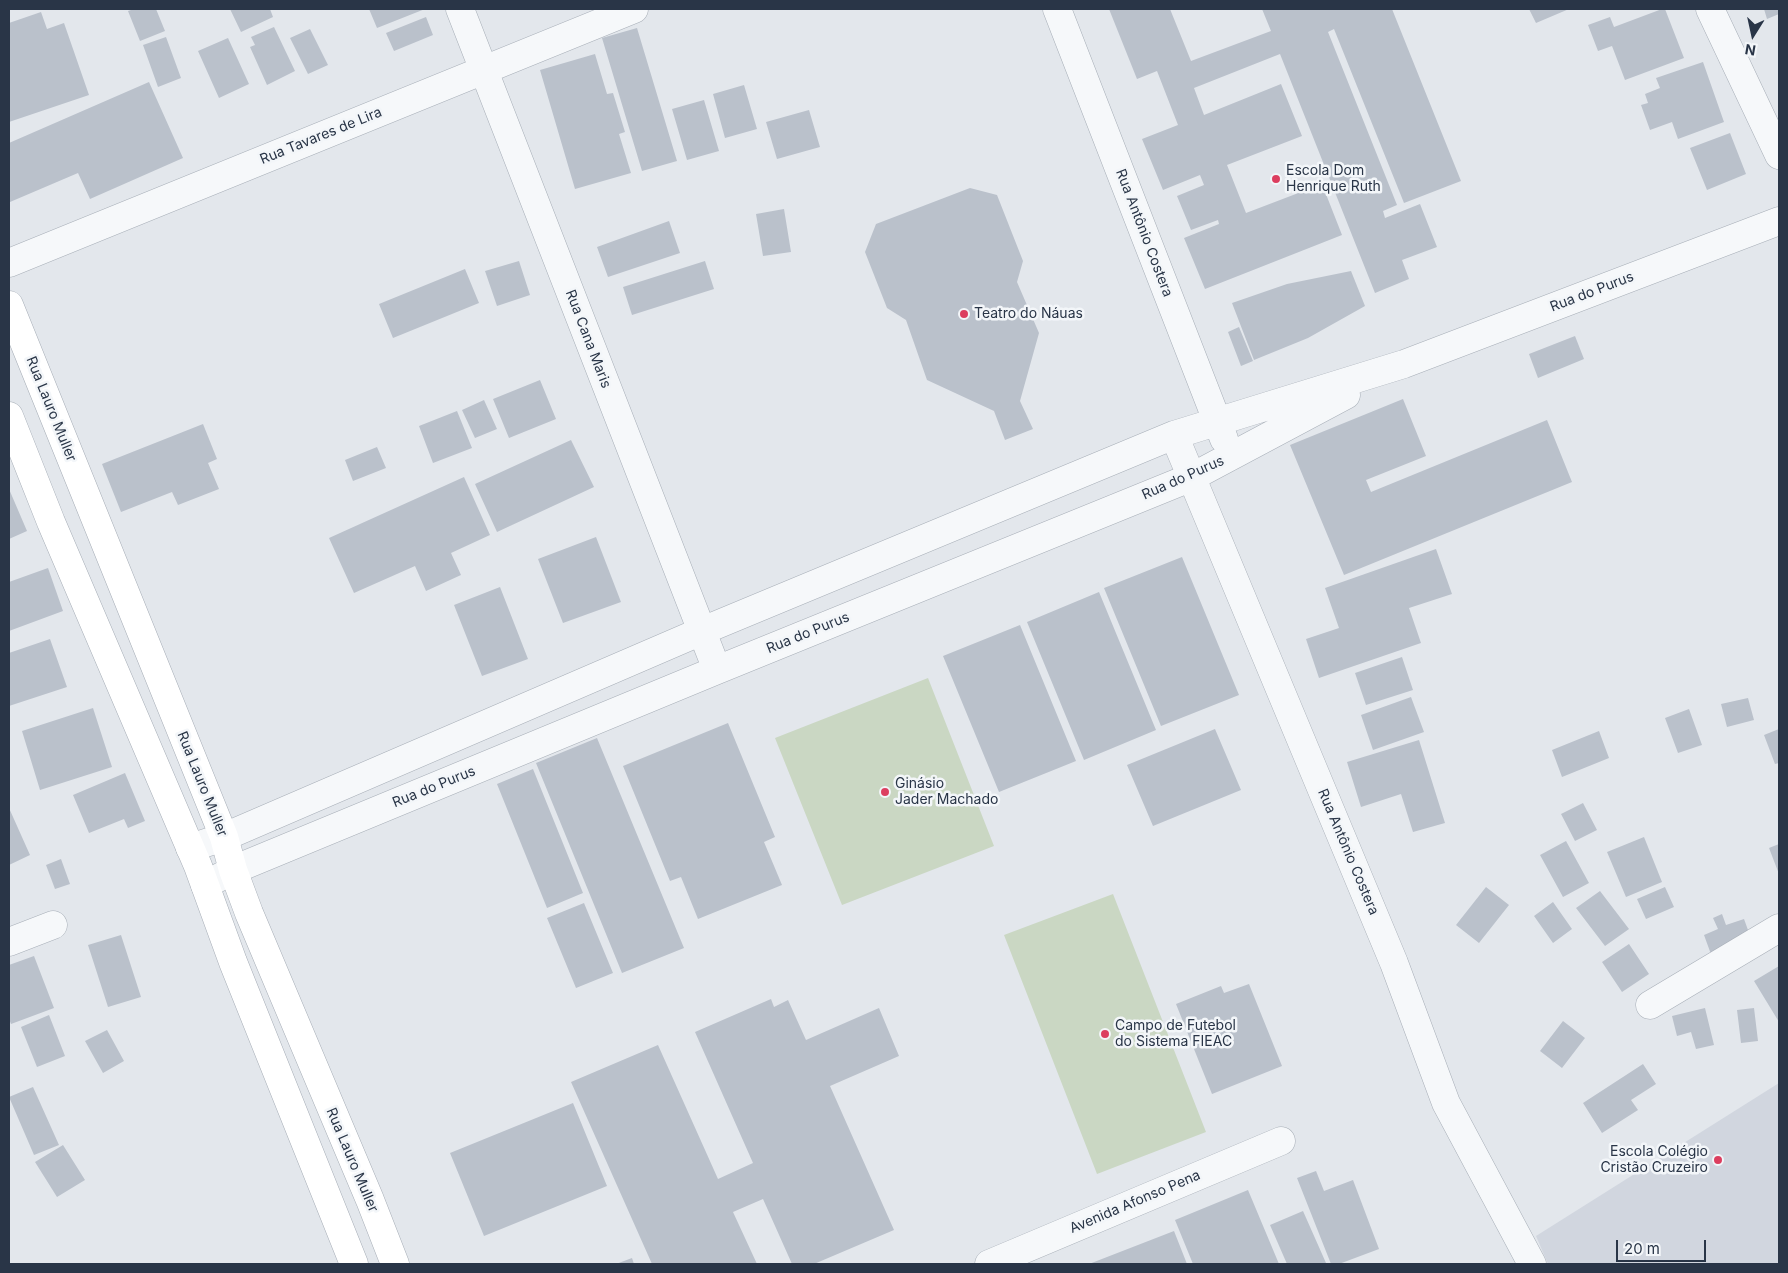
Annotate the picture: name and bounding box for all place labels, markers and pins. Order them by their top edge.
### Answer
place label: Escola Dom Henrique Ruth [1286,163,1381,196]
marker: Escola Dom Henrique Ruth [1270,173,1282,185]
place label: Teatro do Náuas [974,306,1083,322]
marker: Teatro do Náuas [958,308,970,320]
place label: Ginásio Jader Machado [895,776,998,809]
marker: Ginásio Jader Machado [879,786,891,798]
place label: Campo de Futebol do Sistema FIEAC [1115,1018,1236,1050]
marker: Campo de Futebol do Sistema FIEAC [1099,1028,1111,1040]
place label: Escola Colégio Cristão Cruzeiro [1600,1144,1708,1176]
marker: Escola Colégio Cristão Cruzeiro [1712,1154,1724,1166]

